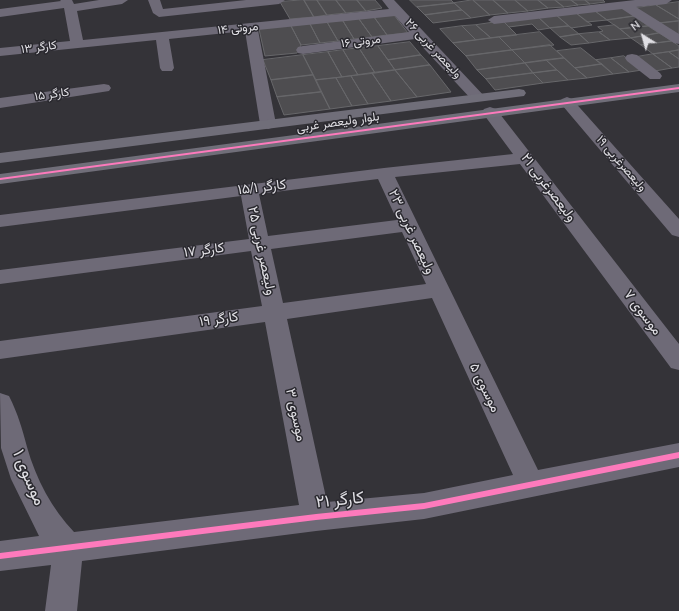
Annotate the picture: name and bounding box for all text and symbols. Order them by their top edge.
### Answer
street label: ولیعصر غربی ۲۶ [402,16,464,82]
north arrow [623,16,663,56]
text: N [628,18,643,34]
street label: مروتی ۱۴ [217,20,259,38]
street label: مروتی ۱۶ [340,32,382,52]
street label: کارگر ۱۳ [20,39,58,57]
street label: کارگر ۱۵ [34,85,70,105]
street label: بلوار ولیعصر غربی [296,110,380,136]
street label: ولیعصرغربی ۱۹ [593,133,649,195]
street label: ولیعصرغربی ۲۱ [517,150,579,226]
street label: کارگر ۱۵/۱ [237,177,287,199]
street label: ولیعصر غربی ۲۳ [384,187,438,277]
street label: ولیعصر غربی ۲۵ [243,205,279,297]
street label: کارگر ۱۷ [183,240,225,262]
street label: موسوی ۷ [619,287,665,339]
street label: کارگر ۱۹ [198,309,240,331]
street label: موسوی ۵ [465,361,503,415]
street label: موسوی ۳ [281,387,309,443]
street label: موسوی ۱ [7,447,49,509]
street label: کارگر ۲۱ [315,488,365,514]

